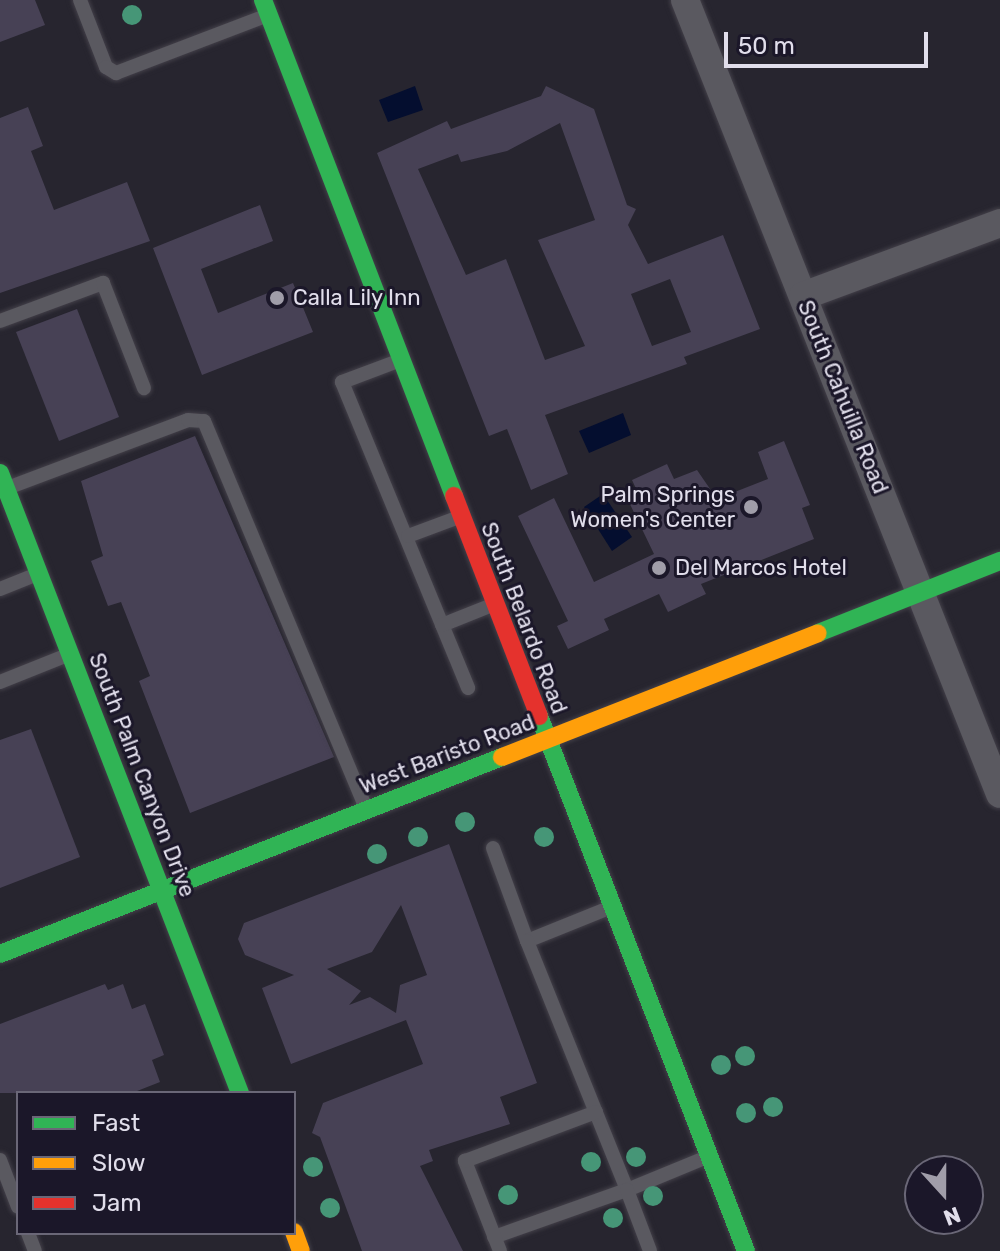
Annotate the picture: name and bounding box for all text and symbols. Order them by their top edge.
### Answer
scale bar [728,16,932,66]
text: 50 m [738,32,795,60]
place label: Calla Lily Inn [293,285,421,311]
marker: Calla Lily Inn [268,289,286,307]
street label: South Cahuilla Road [792,297,894,497]
place label: Palm Springs Women's Center [570,481,735,532]
marker: Palm Springs Women's Center [742,498,760,516]
street label: South Belardo Road [475,519,573,717]
place label: Del Marcos Hotel [675,555,847,581]
marker: Del Marcos Hotel [650,559,668,577]
street label: South Palm Canyon Drive [83,649,201,901]
street label: West Baristo Road [356,708,538,800]
legend [16,1091,296,1235]
text: Fast [92,1109,140,1137]
text: Slow [92,1149,145,1177]
north arrow [904,1155,984,1235]
text: Jam [92,1189,142,1217]
text: N [940,1201,964,1231]

